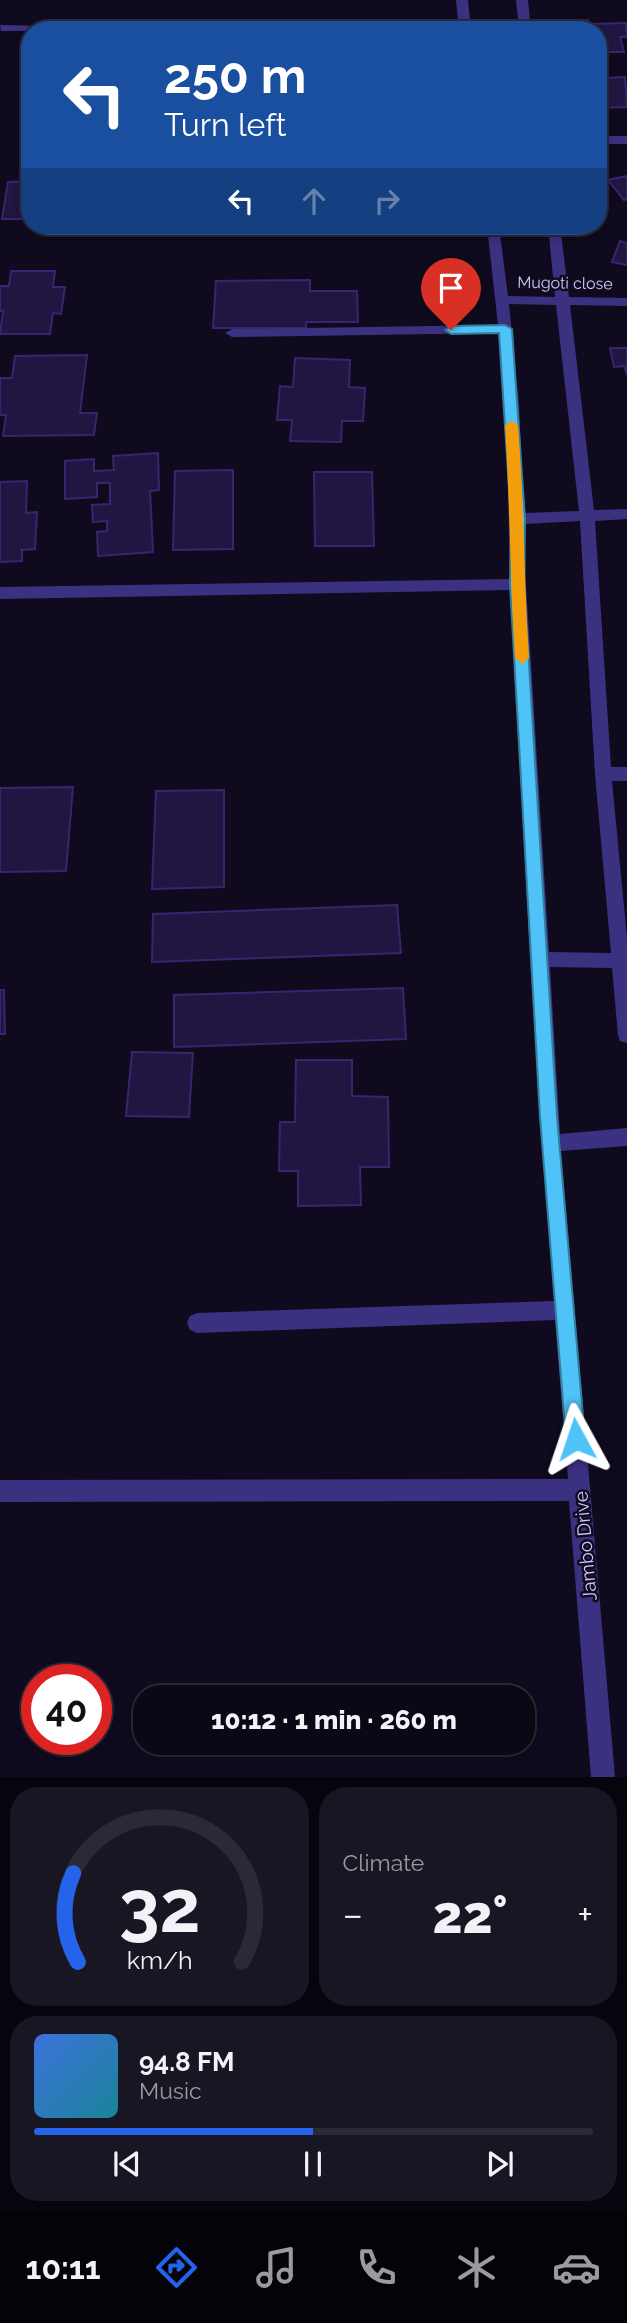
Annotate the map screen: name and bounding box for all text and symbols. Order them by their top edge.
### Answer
text: 250 m [164,47,306,104]
icon: left [49,49,140,140]
text: Turn left [164,106,286,143]
icon: left [222,182,260,220]
icon: ahead [295,182,333,220]
icon: right [368,182,406,220]
pin [421,258,481,330]
icon: arrive [432,269,470,307]
street label: Mugoti close [517,273,613,293]
position arrow [539,1402,613,1476]
street label: Jambo Drive [569,1490,601,1602]
speed limit sign: 40 [21,1664,112,1755]
text: 10:12 · 1 min · 260 m [211,1705,457,1735]
text: Climate [343,1849,424,1876]
text: 32 [118,1865,200,1950]
text: 22° [432,1884,508,1945]
text: − [343,1892,363,1937]
text: + [577,1892,593,1937]
text: km/h [126,1945,192,1975]
text: 94.8 FM [139,2047,234,2077]
text: Music [139,2077,202,2104]
icon: previous [108,2145,146,2183]
icon: pause [294,2145,332,2183]
icon: next [481,2145,519,2183]
icon: directions [152,2243,201,2292]
icon: music [252,2243,301,2292]
icon: phone [352,2243,401,2292]
icon: climate [452,2243,501,2292]
icon: car [552,2243,601,2292]
text: 10:11 [26,2249,101,2286]

